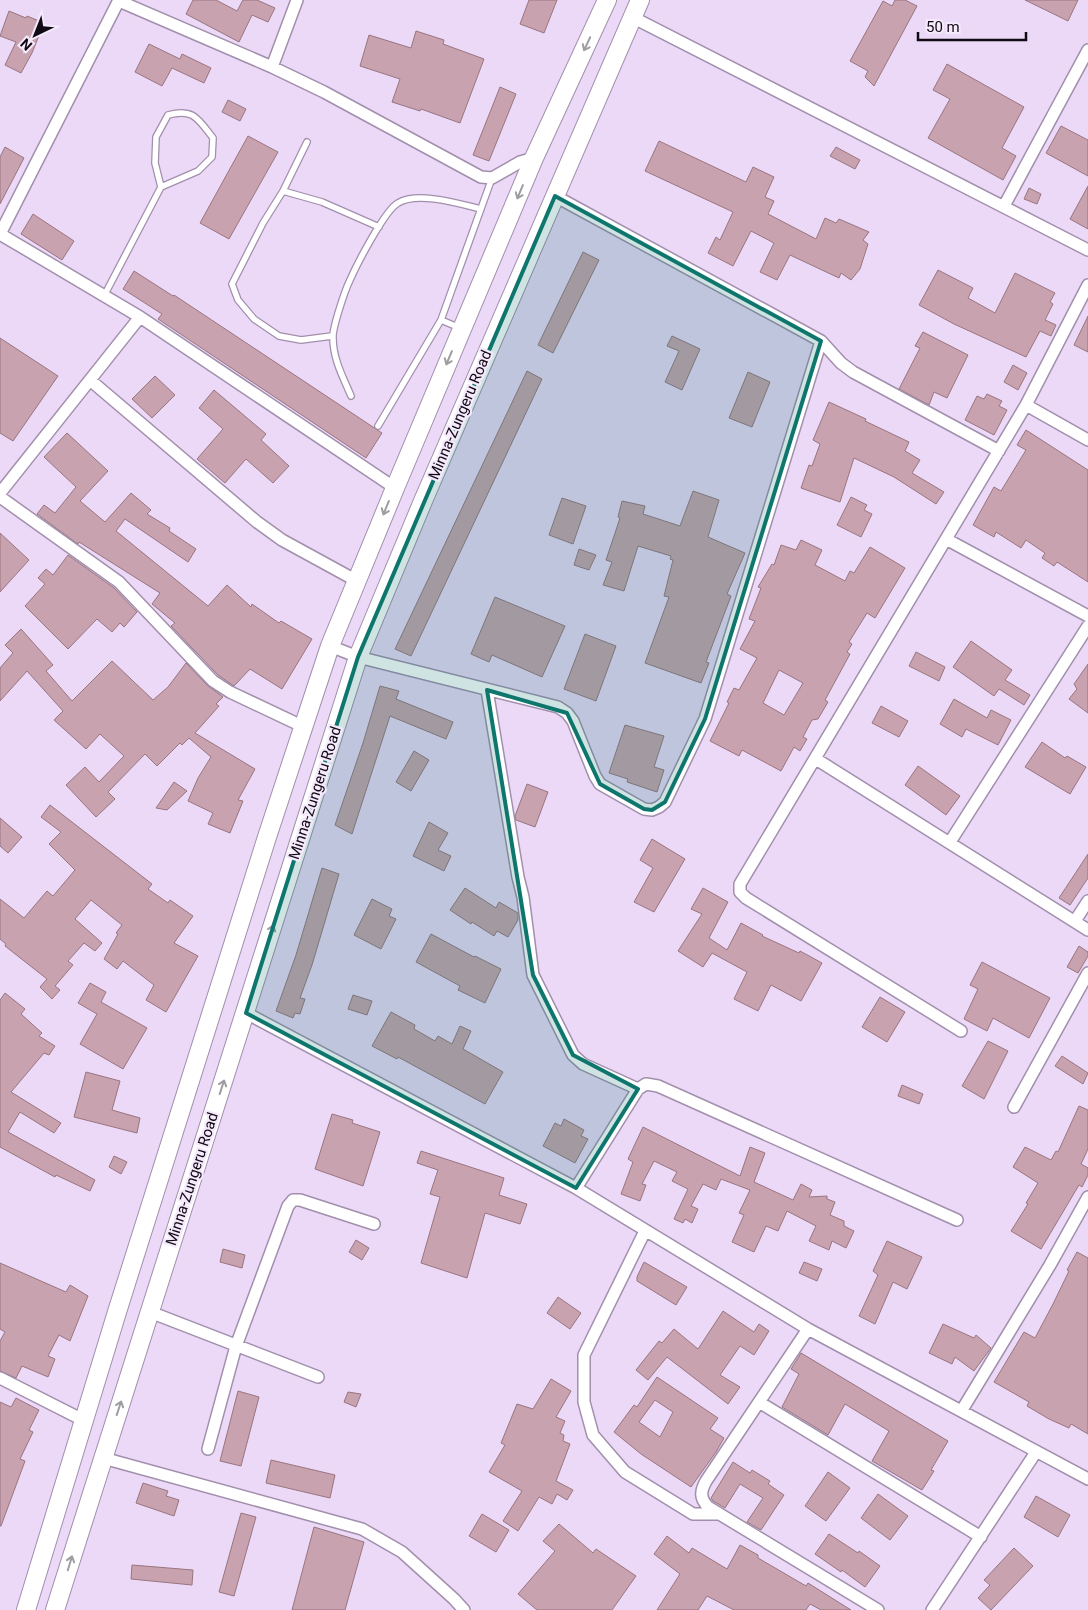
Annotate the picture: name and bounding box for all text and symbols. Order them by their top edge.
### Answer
north arrow [10,10,60,60]
scale bar [918,10,1026,42]
text: 50 m [926,18,960,36]
text: N [17,35,35,54]
one-way arrow [581,36,591,51]
one-way arrow [514,184,524,199]
street label: Minna-Zungeru Road [425,348,495,482]
one-way arrow [444,350,454,365]
one-way arrow [381,500,391,515]
street label: Minna-Zungeru Road [285,724,345,862]
one-way arrow [267,925,277,941]
one-way arrow [217,1079,227,1095]
street label: Minna-Zungeru Road [162,1110,222,1248]
one-way arrow [114,1401,124,1417]
one-way arrow [66,1556,75,1572]

